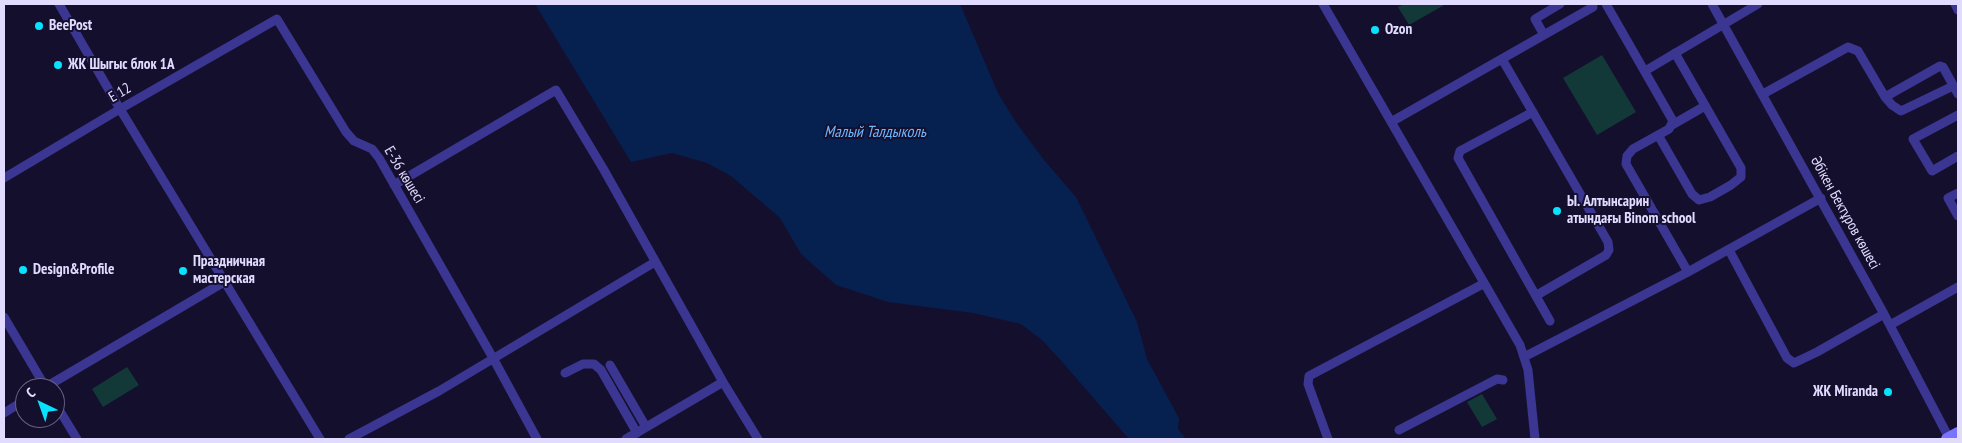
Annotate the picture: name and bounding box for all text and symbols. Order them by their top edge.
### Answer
place label: BeePost [49,17,92,35]
marker: BeePost [33,20,45,32]
place label: Ozon [1385,21,1412,39]
marker: Ozon [1369,24,1381,36]
place label: ЖК Шыгыс блок 1А [68,56,174,74]
marker: ЖК Шыгыс блок 1А [52,59,64,71]
street label: E 12 [105,79,135,107]
water label: Малый Талдыколь [824,122,926,142]
street label: Е-36 көшесі [380,143,428,207]
street label: Әбікен Бектұров көшесі [1807,153,1883,273]
place label: Ы. Алтынсарин атындағы Binom school [1567,193,1696,228]
marker: Ы. Алтынсарин атындағы Binom school [1551,205,1563,217]
place label: Праздничная мастерская [193,253,265,288]
place label: Design&Profile [33,261,114,279]
marker: Design&Profile [17,264,29,276]
marker: Праздничная мастерская [177,265,189,277]
north arrow [15,378,65,428]
place label: ЖК Miranda [1813,383,1878,401]
text: С [22,384,39,401]
marker: ЖК Miranda [1882,386,1894,398]

